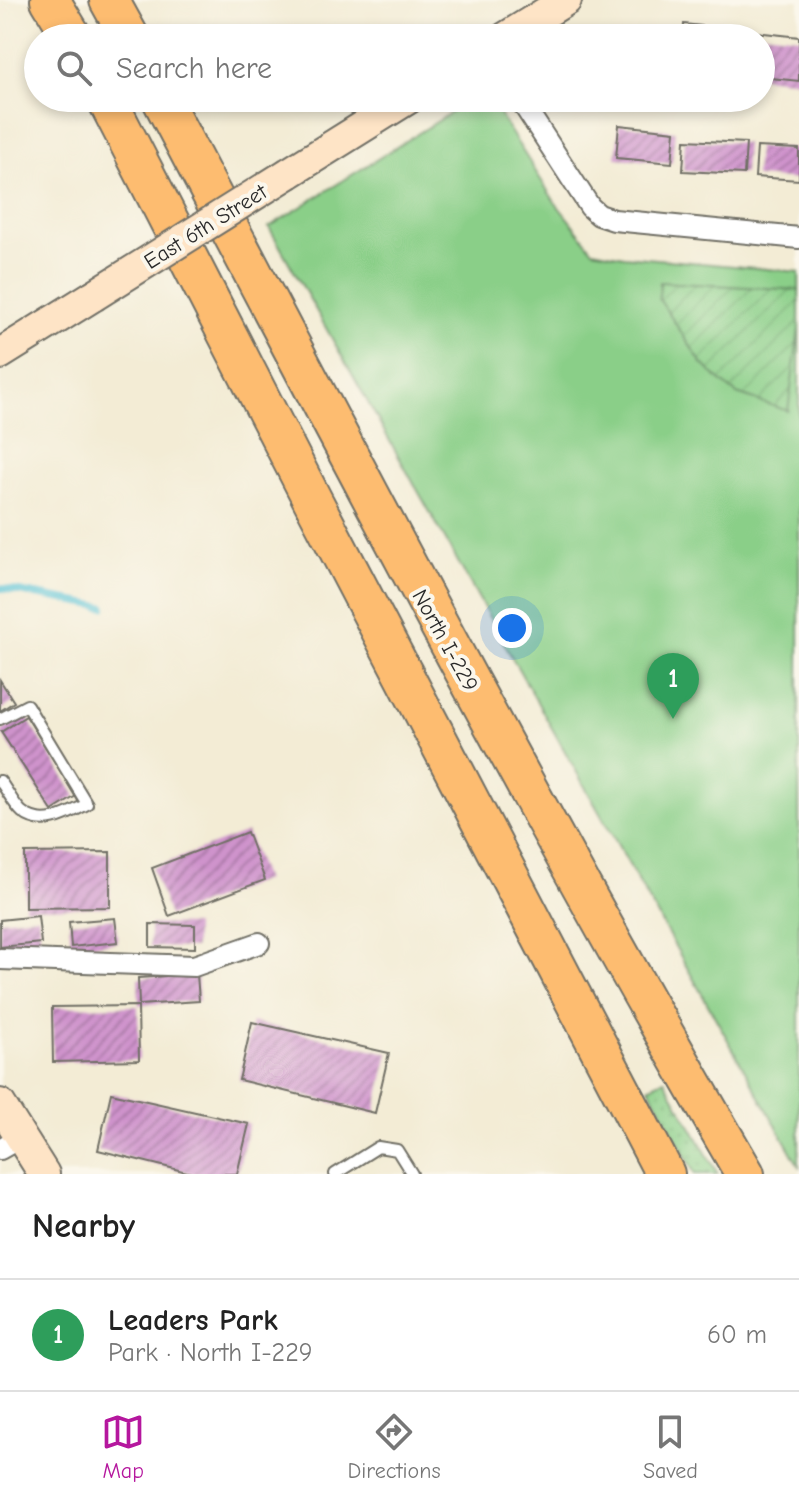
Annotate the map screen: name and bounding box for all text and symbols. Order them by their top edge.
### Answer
search box [24,24,775,112]
icon: search [52,46,96,90]
text: Search here [116,51,272,86]
street label: East 6th Street [139,178,272,275]
street label: North I-229 [406,585,484,696]
your location [492,608,532,648]
pin: 1 [647,653,699,719]
text: Nearby [32,1206,135,1246]
text: Leaders Park [108,1303,278,1338]
text: 1 [53,1320,63,1350]
text: 60 m [707,1320,767,1350]
text: Park · North I-229 [108,1338,313,1368]
tab: Map [101,1410,145,1484]
tab: Directions [348,1410,441,1484]
tab: Saved [643,1410,698,1484]

